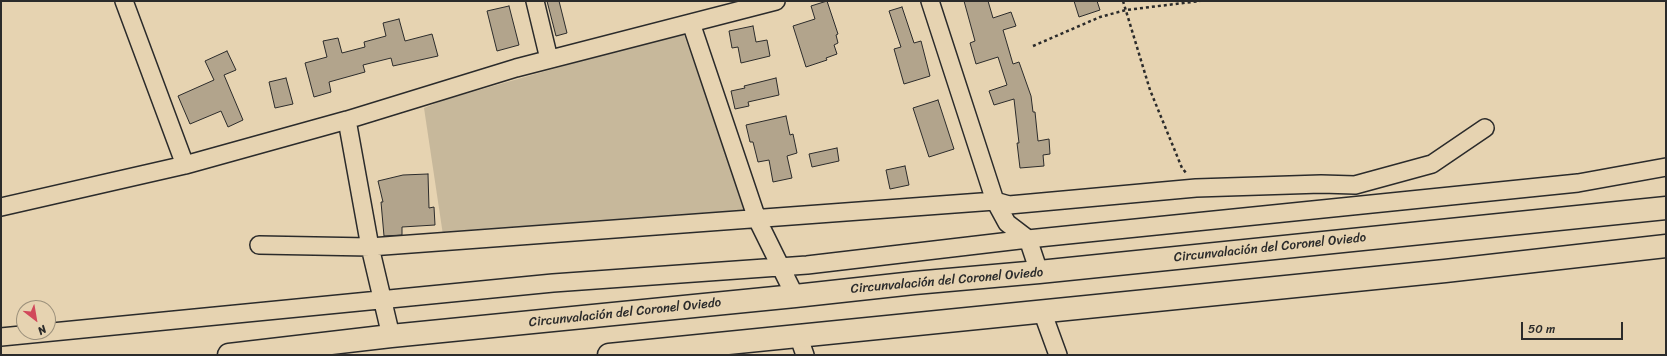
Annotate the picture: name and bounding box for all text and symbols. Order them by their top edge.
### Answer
street label: Circunvalación del Coronel Oviedo [1173,230,1367,266]
street label: Circunvalación del Coronel Oviedo [850,265,1044,297]
street label: Circunvalación del Coronel Oviedo [528,295,722,331]
north arrow [16,300,56,340]
scale bar [1523,314,1625,340]
text: 50 m [1528,318,1555,340]
text: N [34,320,50,340]

